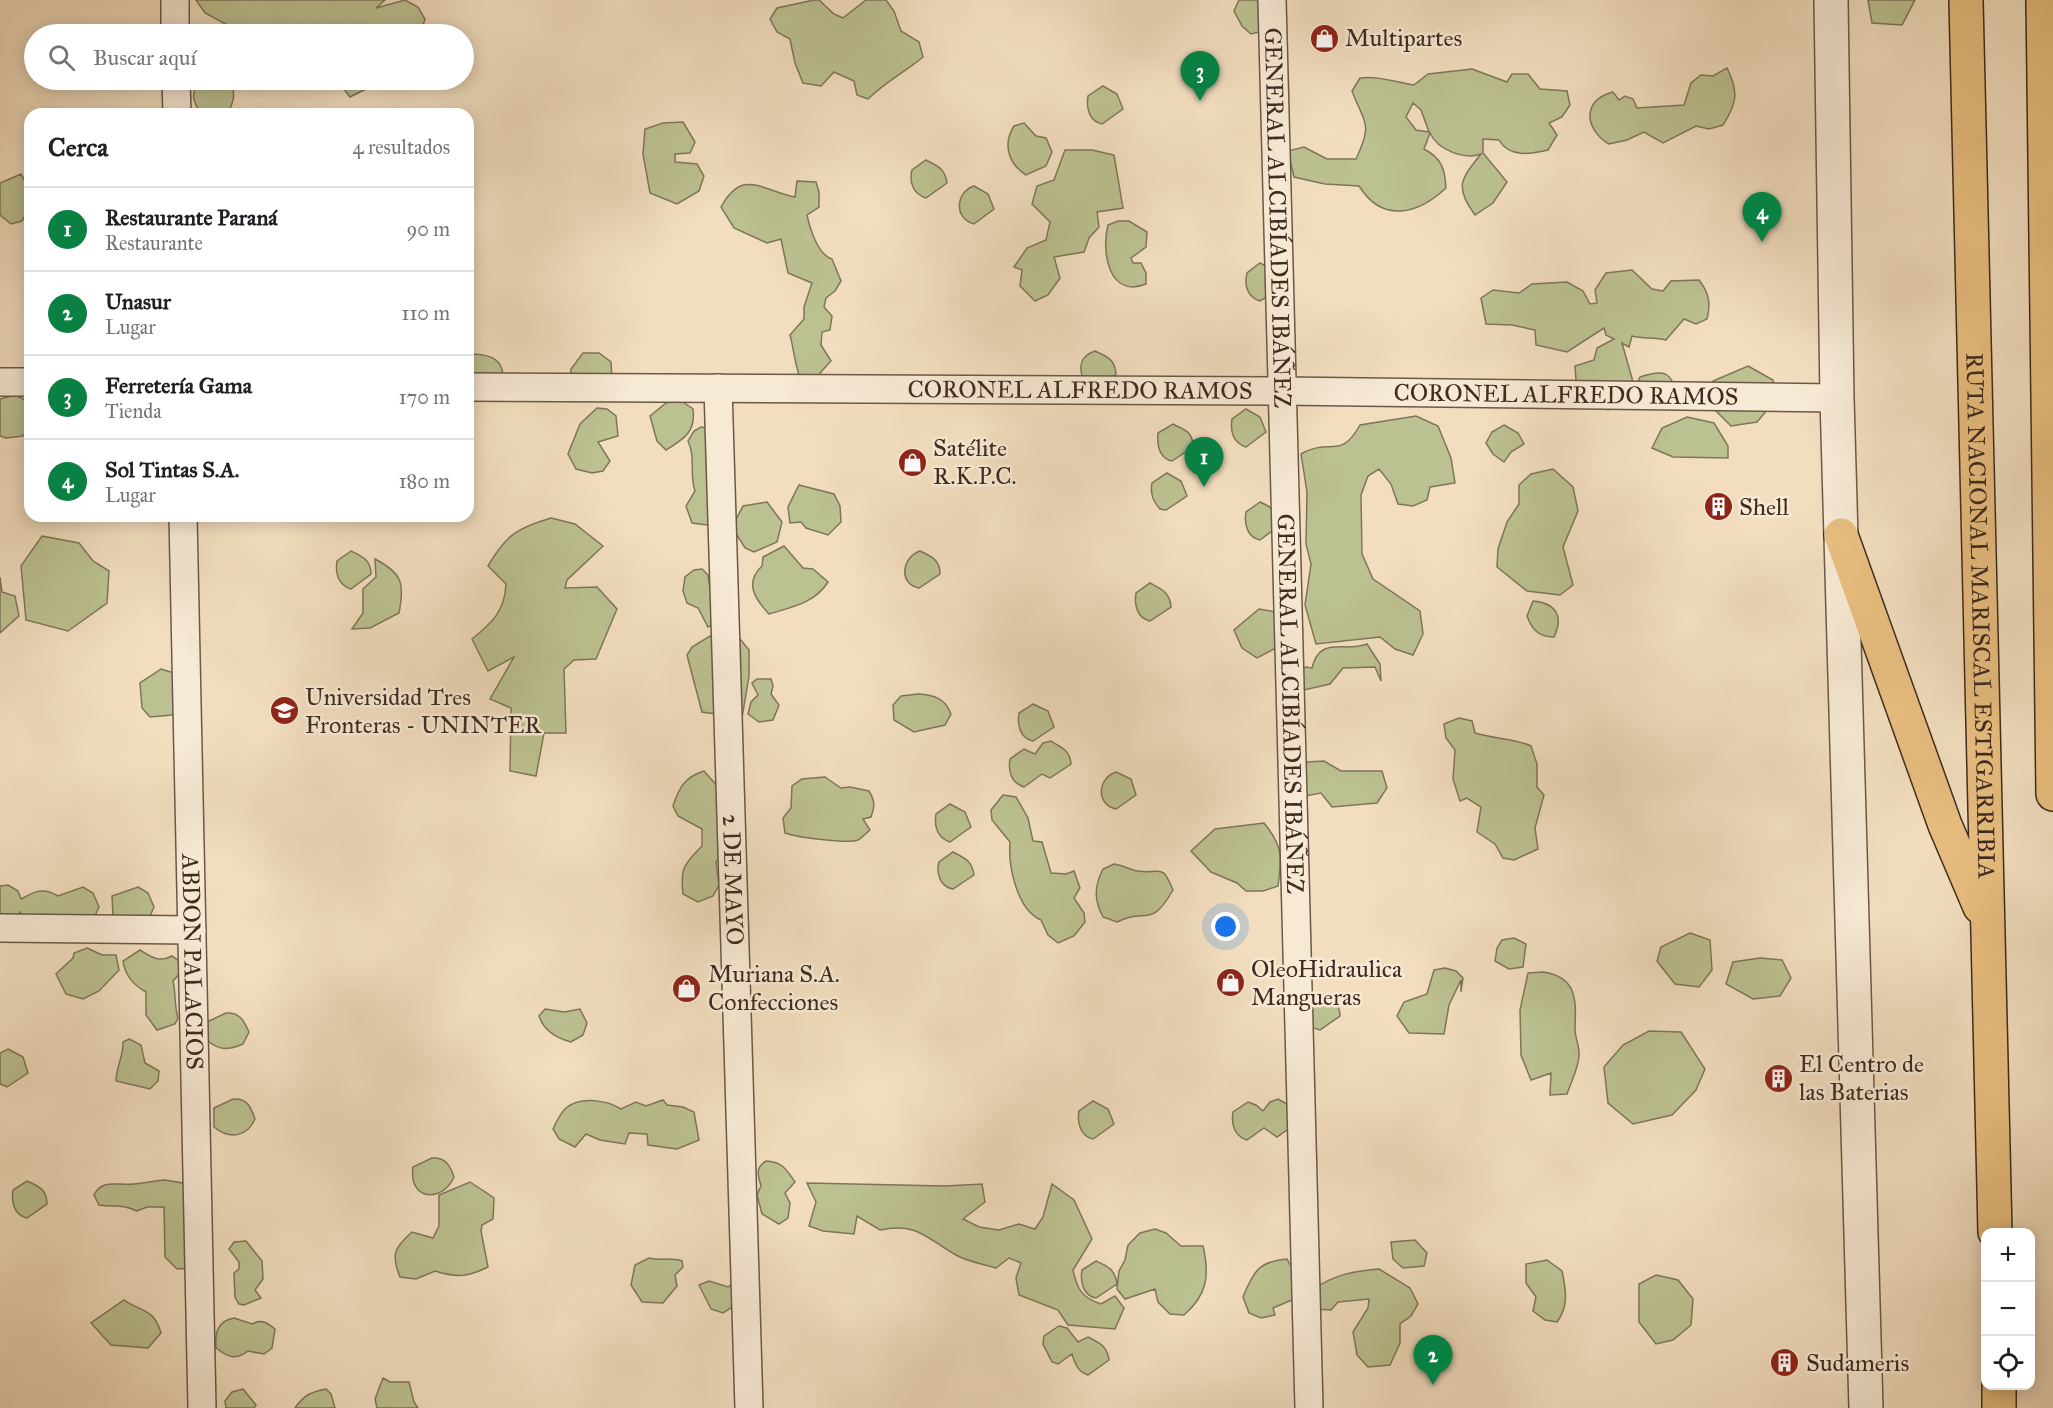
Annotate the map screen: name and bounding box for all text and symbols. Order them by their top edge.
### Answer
shop icon: Multipartes [1308,22,1340,54]
place label: Multipartes [1345,23,1462,53]
search box [24,24,474,90]
street label: GENERAL ALCIBÍADES IBÁÑEZ [1258,27,1298,409]
icon: search [45,41,78,74]
text: Buscar aquí [93,44,196,71]
pin: 3 [1180,51,1220,101]
text: Cerca [48,131,108,163]
text: 4 resultados [352,135,450,159]
pin: 4 [1742,192,1782,242]
text: Restaurante Paraná [105,204,278,231]
text: 1 [64,217,71,241]
text: 90 m [407,217,450,241]
text: Restaurante [105,231,203,255]
text: Unasur [105,288,171,315]
text: 2 [63,301,72,325]
text: 110 m [402,301,450,325]
text: Lugar [105,315,156,339]
street label: RUTA NACIONAL MARISCAL ESTIGARRIBIA [1959,352,2002,879]
text: Ferretería Gama [105,372,252,399]
street label: CORONEL ALFREDO RAMOS [907,374,1253,406]
street label: CORONEL ALFREDO RAMOS [1393,377,1739,412]
text: 3 [64,385,72,409]
text: 170 m [399,385,450,409]
text: Tienda [105,399,162,423]
place label: Satélite R.K.P.C. [933,433,1017,491]
pin: 1 [1184,438,1224,487]
shop icon: Satélite R.K.P.C. [896,446,928,478]
text: Sol Tintas S.A. [105,456,239,483]
text: 4 [62,469,73,493]
text: 180 m [399,469,450,493]
text: Lugar [105,483,156,507]
building icon: Shell [1702,491,1734,523]
place label: Shell [1739,492,1790,522]
street label: GENERAL ALCIBÍADES IBÁÑEZ [1270,513,1310,894]
place label: Universidad Tres Fronteras - UNINTER [305,682,542,740]
school or university icon: Universidad Tres Fronteras - UNINTER [268,695,300,727]
street label: 2 DE MAYO [716,814,750,946]
street label: ABDON PALACIOS [175,853,210,1070]
your location [1211,912,1240,941]
place label: OleoHidraulica Mangueras [1251,954,1403,1012]
place label: Muriana S.A. Confecciones [708,959,840,1017]
shop icon: OleoHidraulica Mangueras [1214,967,1246,999]
shop icon: Muriana S.A. Confecciones [671,972,703,1004]
place label: El Centro de las Baterias [1799,1049,1924,1107]
building icon: El Centro de las Baterias [1762,1062,1794,1094]
map controls [1981,1228,2035,1390]
button: + [1981,1228,2035,1282]
button: − [1981,1282,2035,1336]
pin: 2 [1414,1336,1452,1385]
button: locate [1981,1336,2035,1390]
building icon: Sudameris [1769,1347,1801,1379]
place label: Sudameris [1806,1348,1909,1378]

